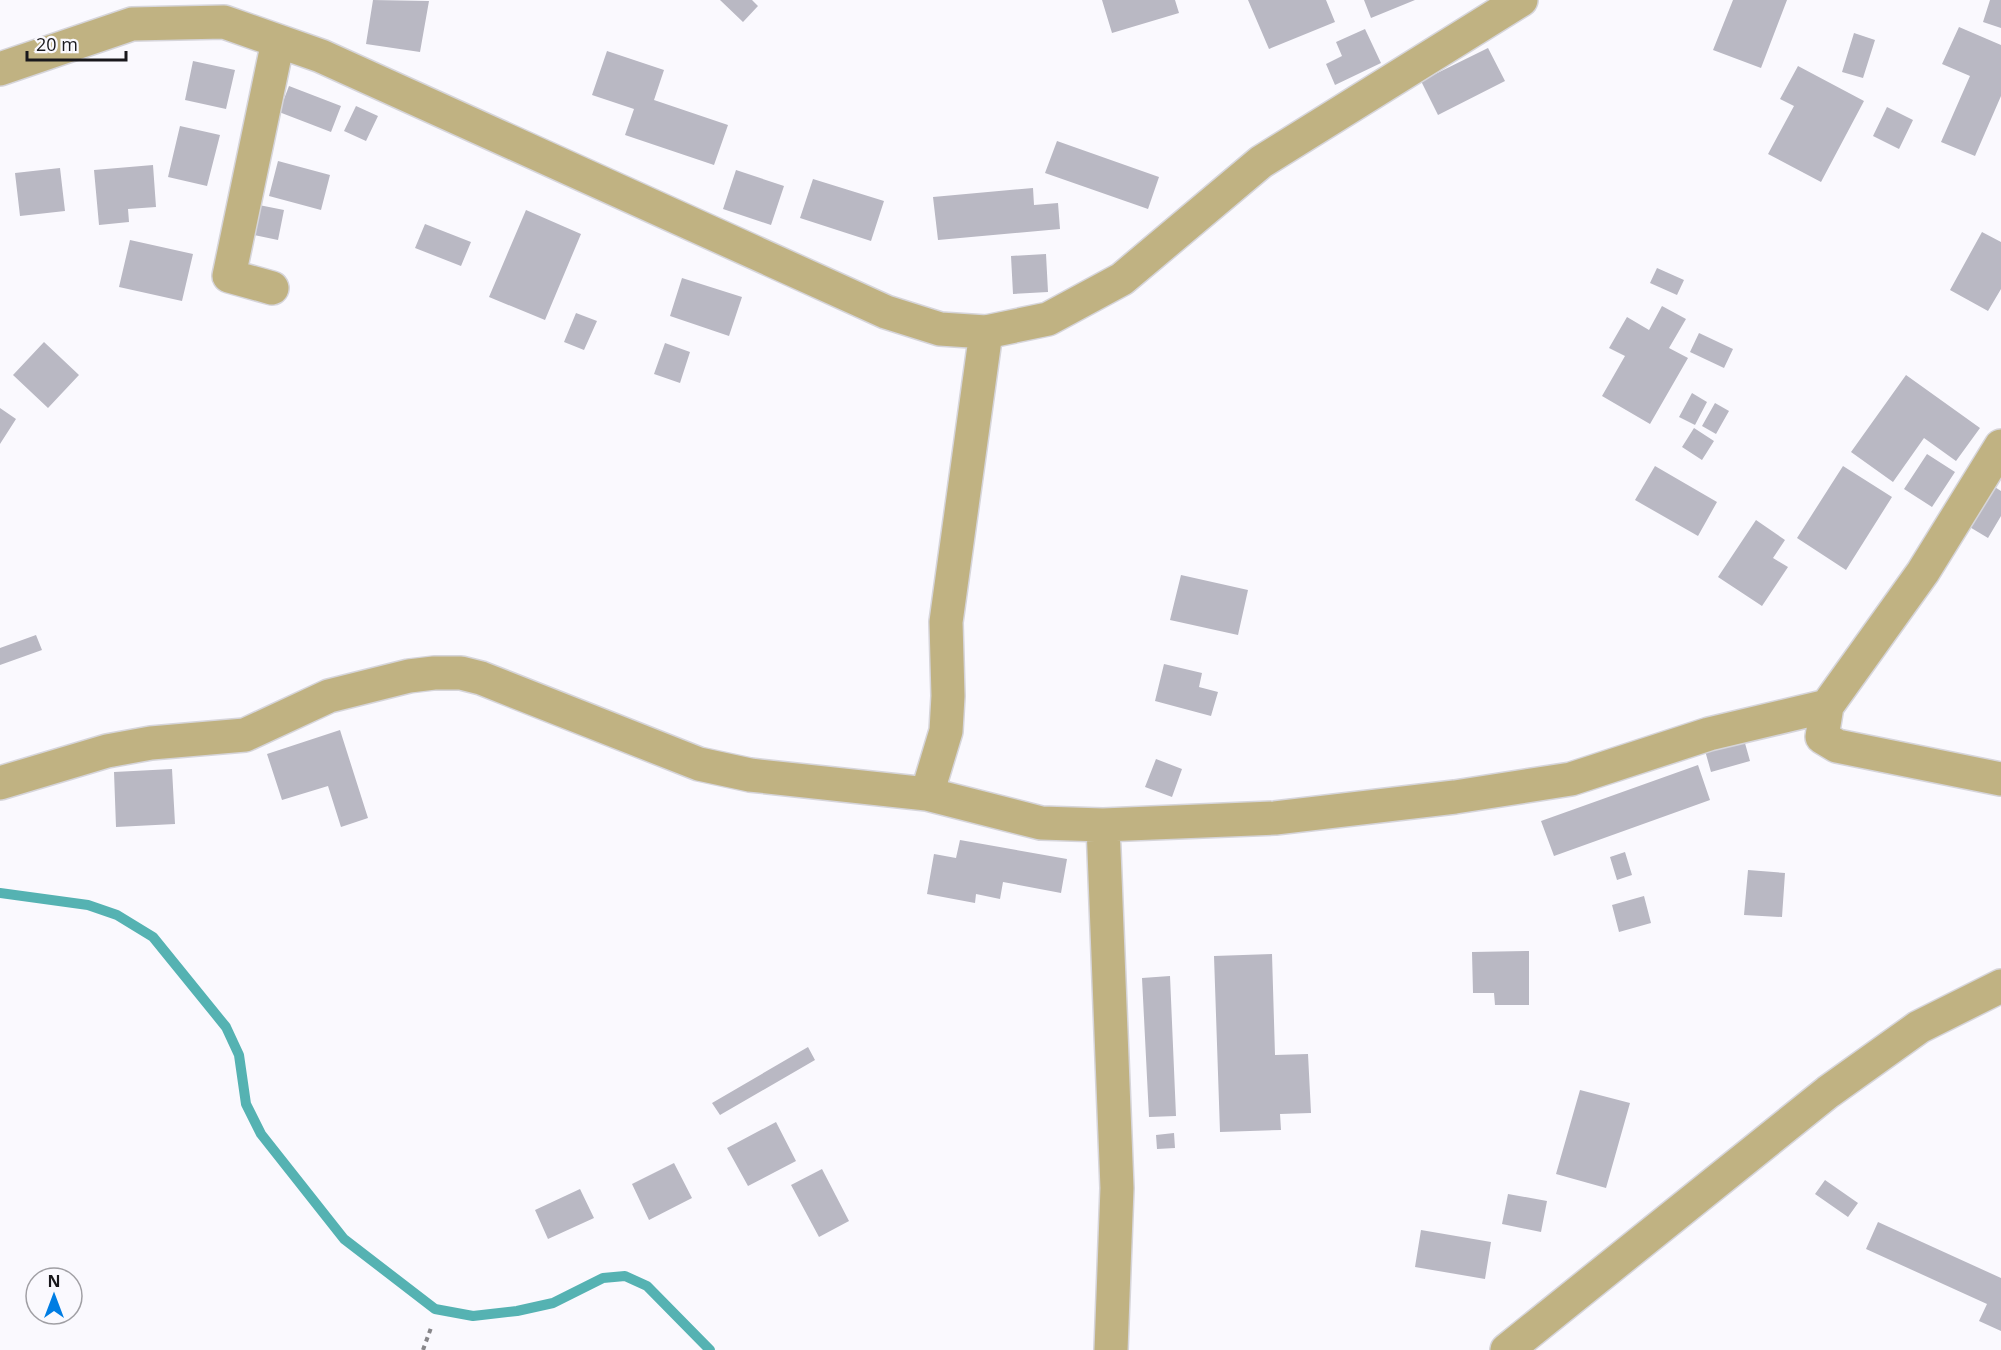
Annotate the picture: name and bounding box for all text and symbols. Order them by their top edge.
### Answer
scale bar [27,24,126,62]
text: 20 m [36,32,78,56]
north arrow [24,1266,84,1326]
text: N [47,1270,61,1292]

